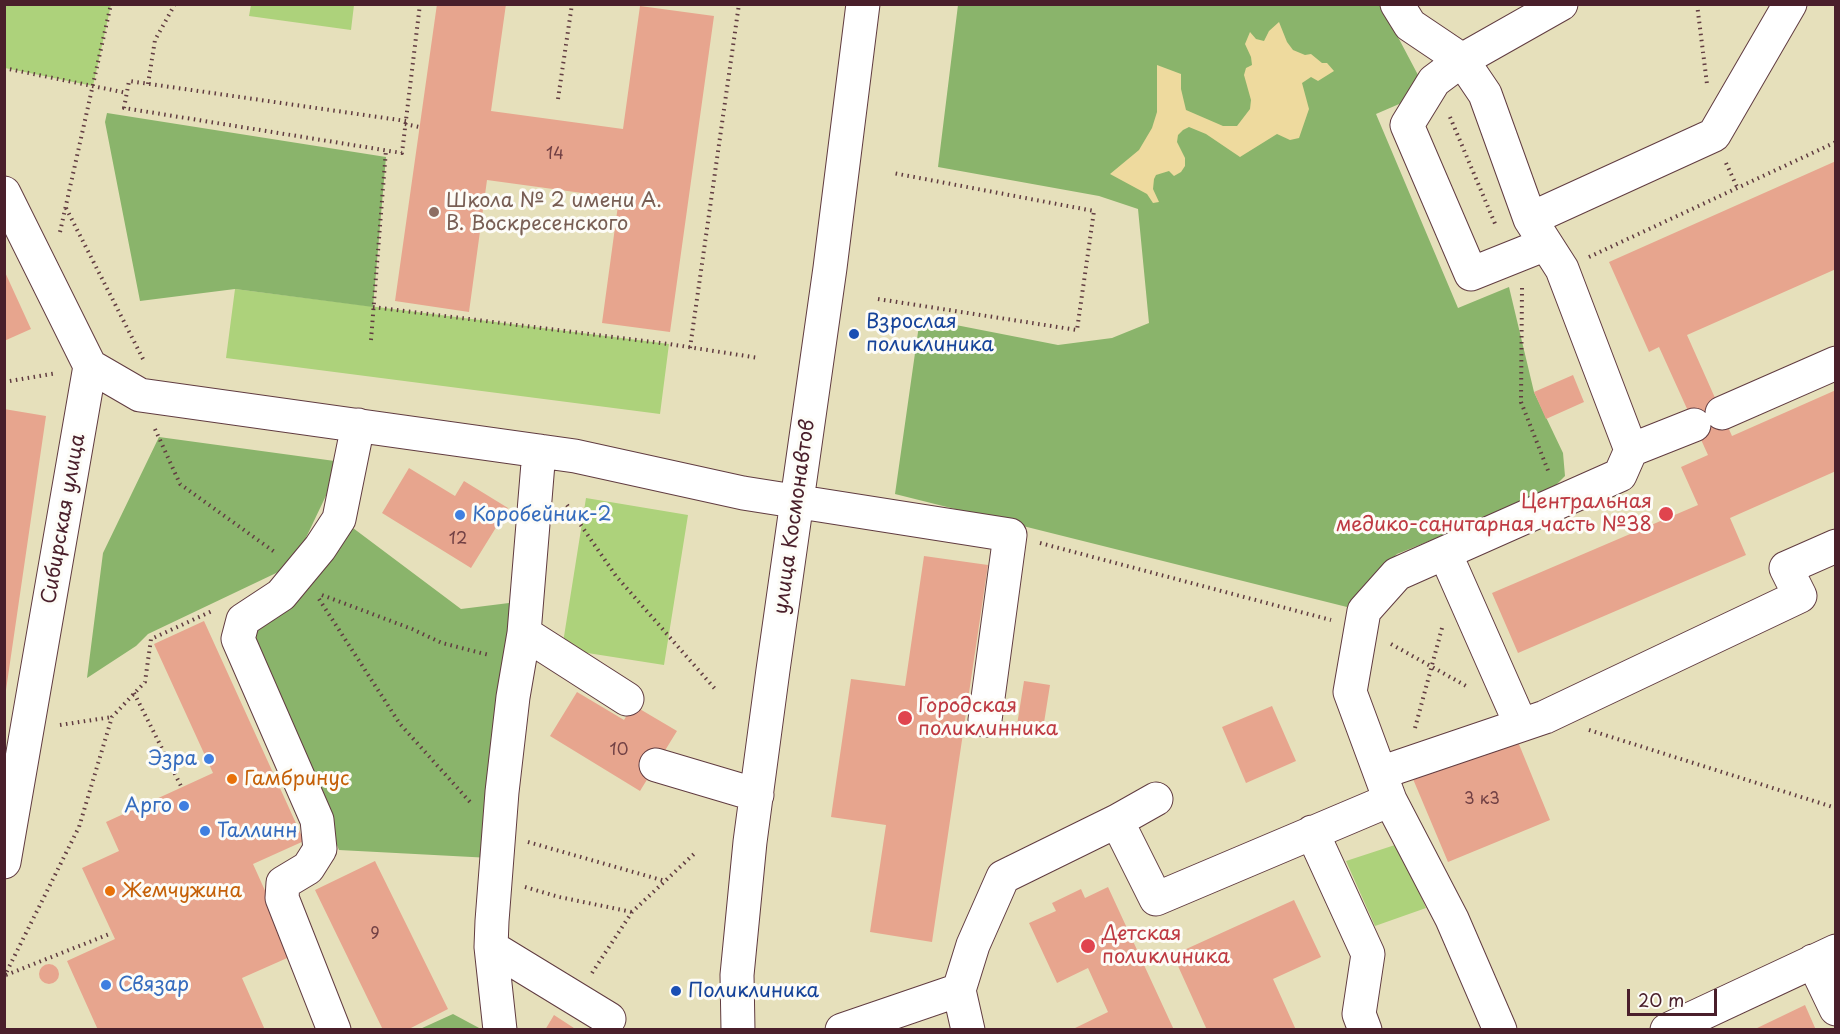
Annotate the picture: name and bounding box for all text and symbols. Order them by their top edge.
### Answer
house number: 14 [546,145,564,165]
place label: Школа № 2 имени А. В. Воскресенского [446,189,662,236]
marker: Школа № 2 имени А. В. Воскресенского [427,205,441,219]
place label: Взрослая поликлиника [866,310,994,357]
marker: Взрослая поликлиника [847,327,861,341]
street label: улица Космонавтов [769,418,821,616]
street label: Сибирская улица [37,432,91,606]
place label: Центральная медико-санитарная часть №38 [1336,490,1652,537]
place label: Коробейник-2 [472,503,612,527]
marker: Центральная медико-санитарная часть №38 [1657,505,1675,523]
marker: Коробейник-2 [453,508,467,522]
house number: 12 [449,530,467,550]
place label: Городская поликлинника [918,694,1058,741]
marker: Городская поликлинника [896,709,914,727]
house number: 10 [610,741,628,761]
place label: Эзра [148,747,197,771]
marker: Эзра [202,752,216,766]
place label: Гамбринус [244,767,349,791]
marker: Гамбринус [225,772,239,786]
house number: 3 к3 [1464,790,1500,810]
place label: Арго [124,794,172,818]
marker: Арго [177,799,191,813]
place label: Таллинн [217,819,297,843]
marker: Таллинн [198,824,212,838]
place label: Жемчужина [122,879,242,903]
marker: Жемчужина [103,884,117,898]
place label: Детская поликлиника [1102,922,1230,969]
house number: 9 [370,925,380,945]
marker: Детская поликлиника [1079,937,1097,955]
place label: Связар [118,973,189,997]
scale bar [1630,977,1720,1015]
marker: Связар [99,978,113,992]
place label: Поликлиника [688,979,819,1003]
marker: Поликлиника [669,984,683,998]
text: 20 m [1638,986,1684,1013]

